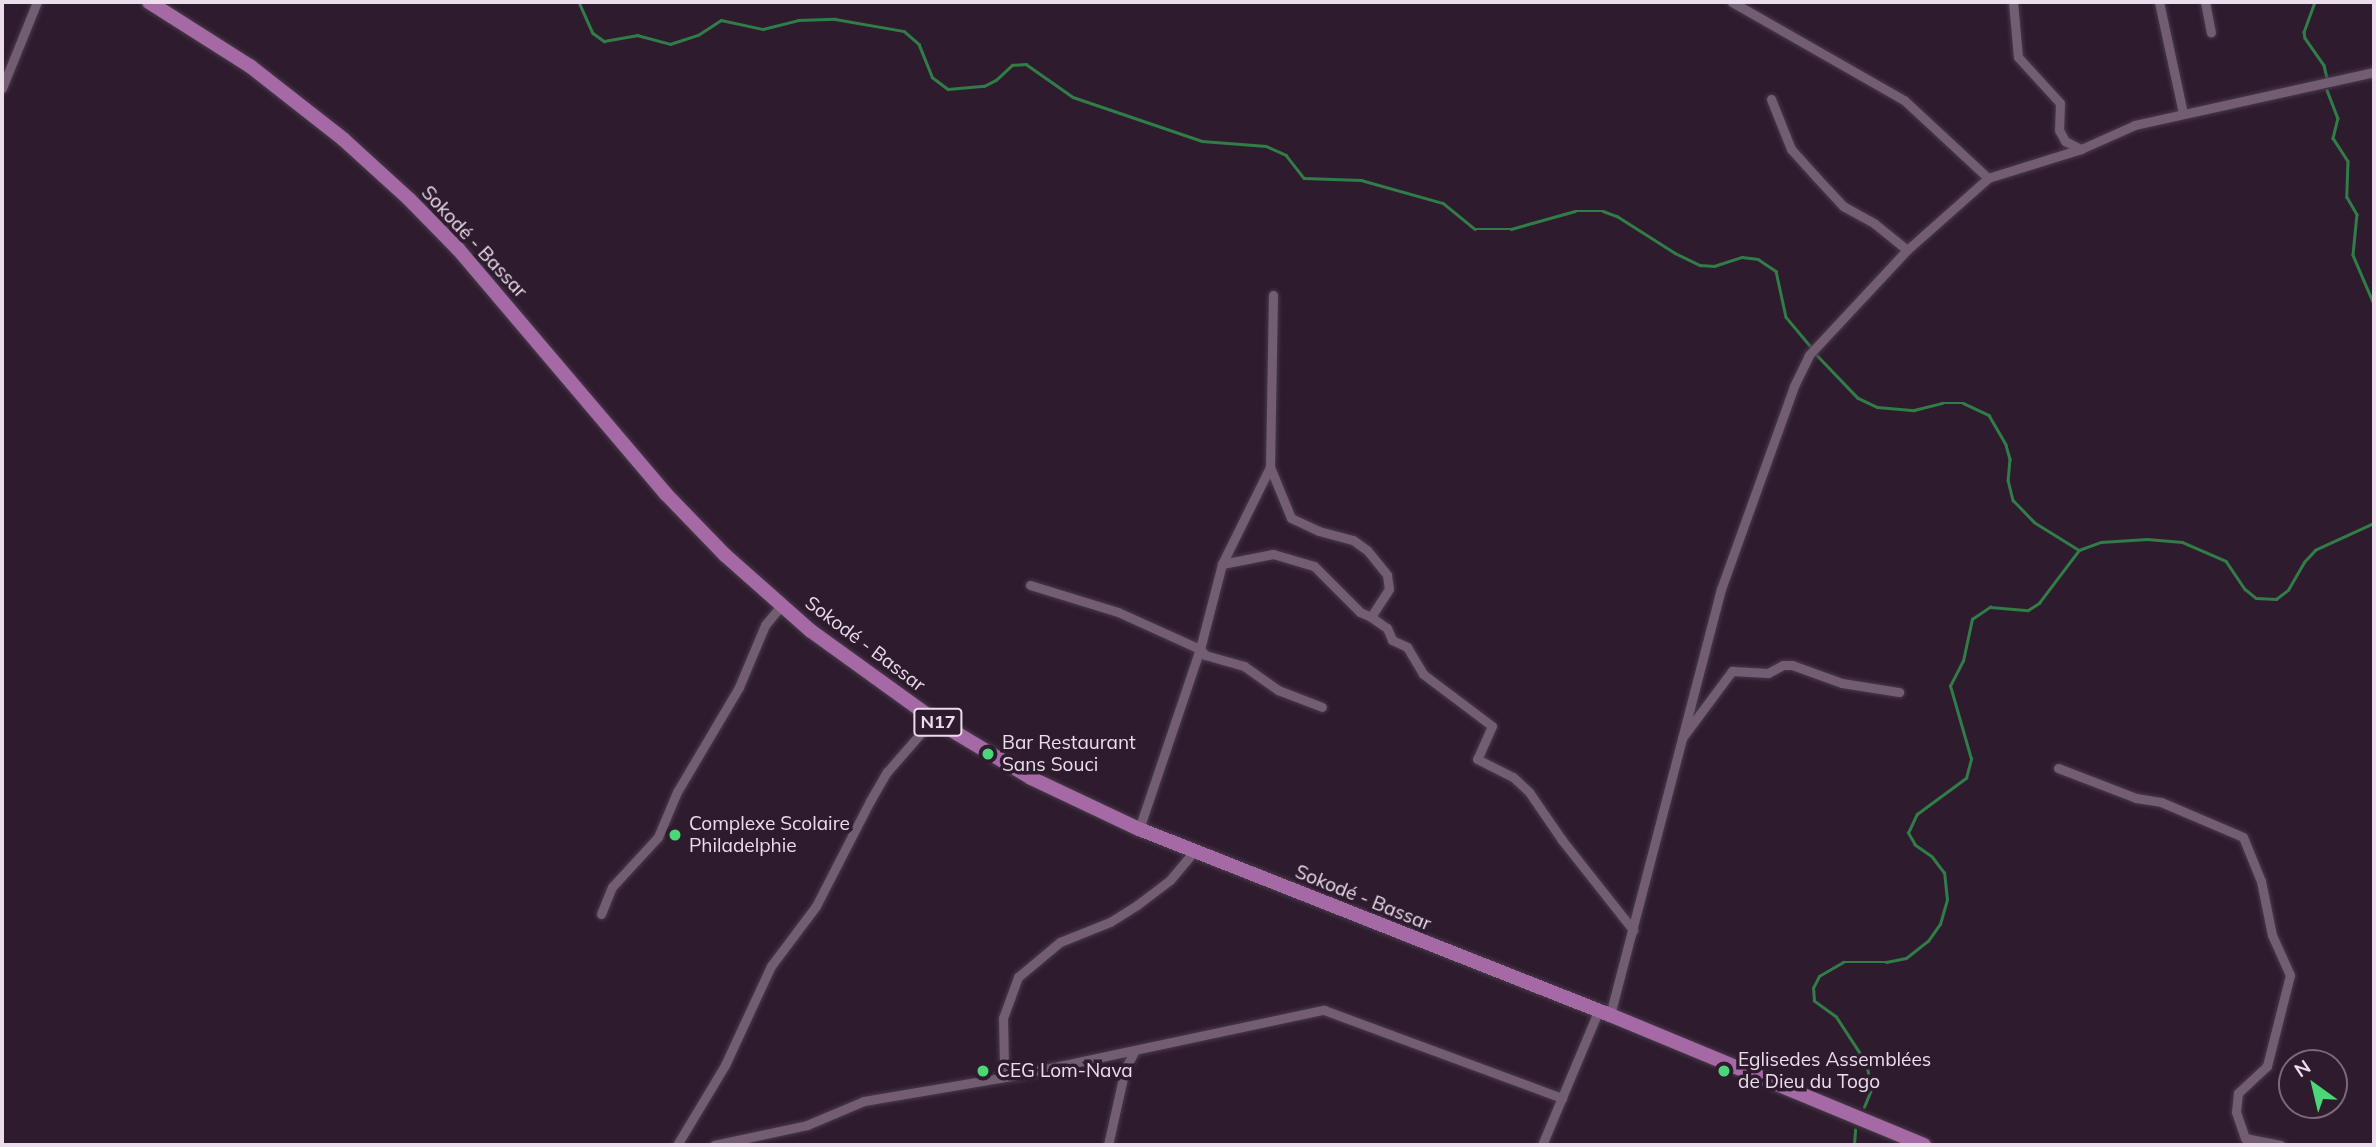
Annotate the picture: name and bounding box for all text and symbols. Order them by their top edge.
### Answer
street label: Sokodé - Bassar [416,181,532,303]
street label: Sokodé - Bassar [801,591,929,697]
road number: N17 [912,708,964,736]
place label: Bar Restaurant Sans Souci [1002,732,1136,776]
marker: Bar Restaurant Sans Souci [980,746,996,762]
place label: Complexe Scolaire Philadelphie [689,813,850,857]
marker: Complexe Scolaire Philadelphie [667,827,683,843]
street label: Sokodé - Bassar [1292,860,1434,936]
place label: Eglisedes Assemblées de Dieu du Togo [1738,1049,1931,1093]
north arrow [2278,1049,2348,1119]
text: N [2290,1054,2315,1082]
place label: CEG Lom-Nava [997,1060,1133,1082]
marker: CEG Lom-Nava [975,1063,991,1079]
marker: Eglisedes Assemblées de Dieu du Togo [1716,1063,1732,1079]

